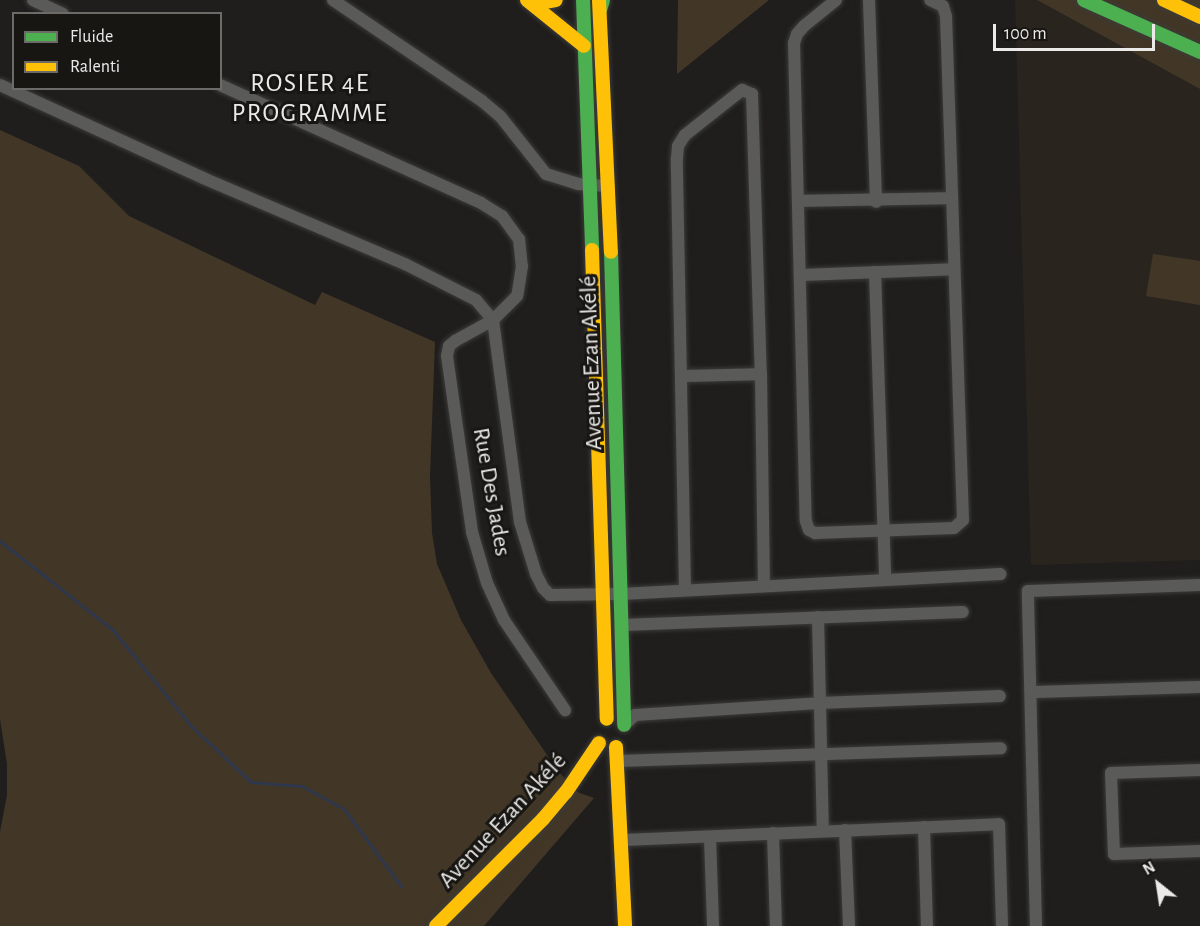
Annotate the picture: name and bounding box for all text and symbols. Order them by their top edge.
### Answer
legend [12,12,222,90]
scale bar [996,12,1158,50]
text: 100 m [1004,25,1047,43]
text: Fluide [70,28,113,46]
text: Ralenti [70,58,120,76]
district label: ROSIER 4E PROGRAMME [232,68,388,130]
street label: Avenue Ezan Akélé [575,275,609,451]
street label: Rue Des Jades [466,426,516,558]
street label: Avenue Ezan Akélé [433,747,573,895]
north arrow [1128,854,1188,914]
text: N [1140,859,1158,878]

